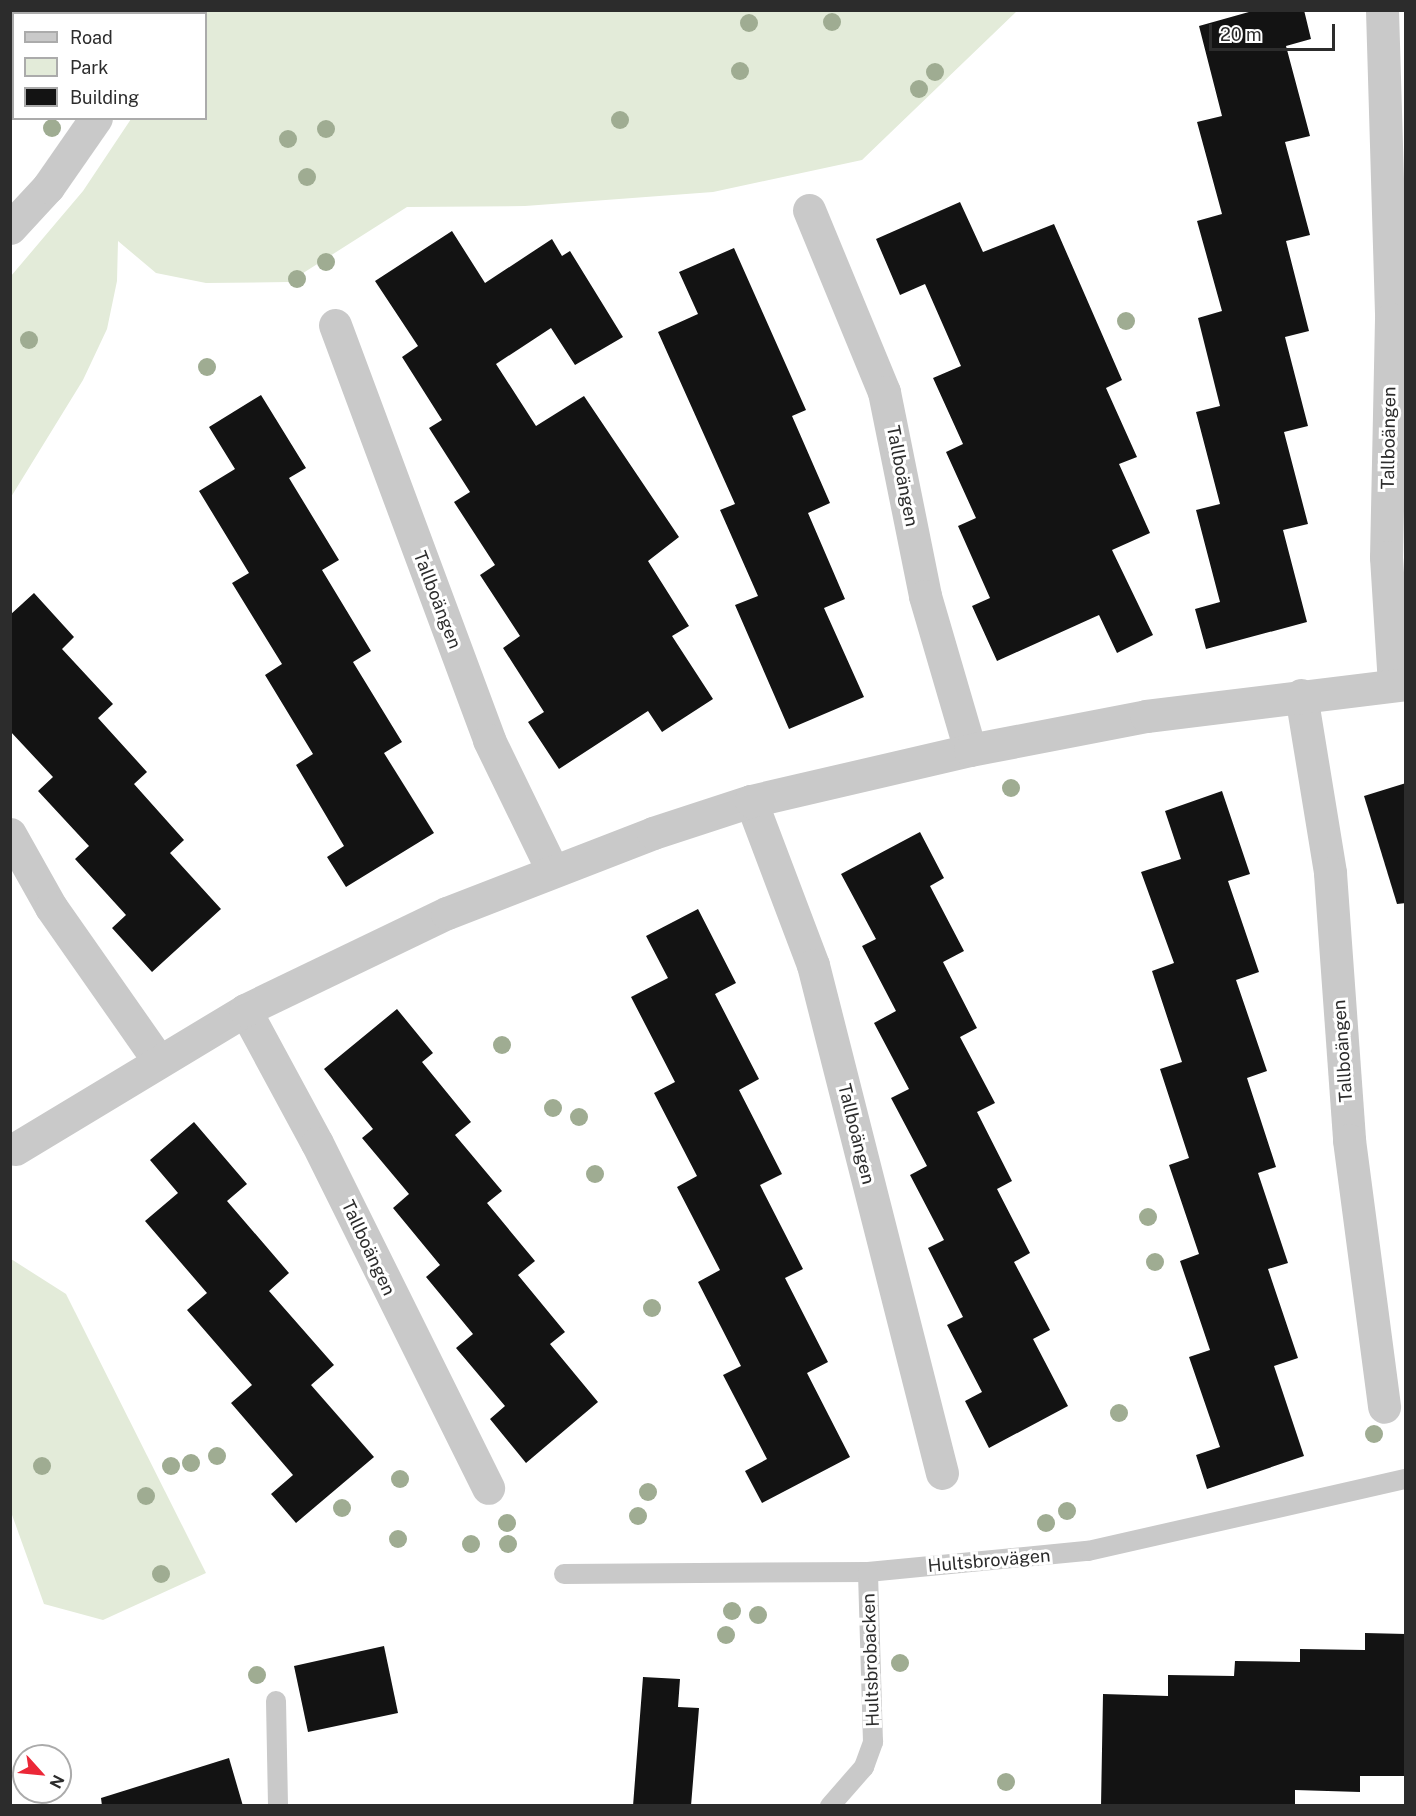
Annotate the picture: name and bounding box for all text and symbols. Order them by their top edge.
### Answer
legend [12,12,207,120]
scale bar [1212,12,1338,50]
text: 20 m [1220,24,1262,45]
text: Road [70,27,113,48]
text: Park [70,57,108,78]
text: Building [70,87,139,108]
street label: Tallboängen [1377,386,1401,490]
street label: Tallboängen [882,424,922,528]
street label: Tallboängen [409,548,465,652]
street label: Tallboängen [1329,999,1357,1103]
street label: Tallboängen [833,1082,879,1186]
street label: Tallboängen [337,1197,399,1299]
street label: Hultsbrovägen [927,1545,1051,1577]
street label: Hultsbrobacken [858,1593,884,1727]
north arrow [12,1744,72,1804]
text: N [45,1772,68,1791]

